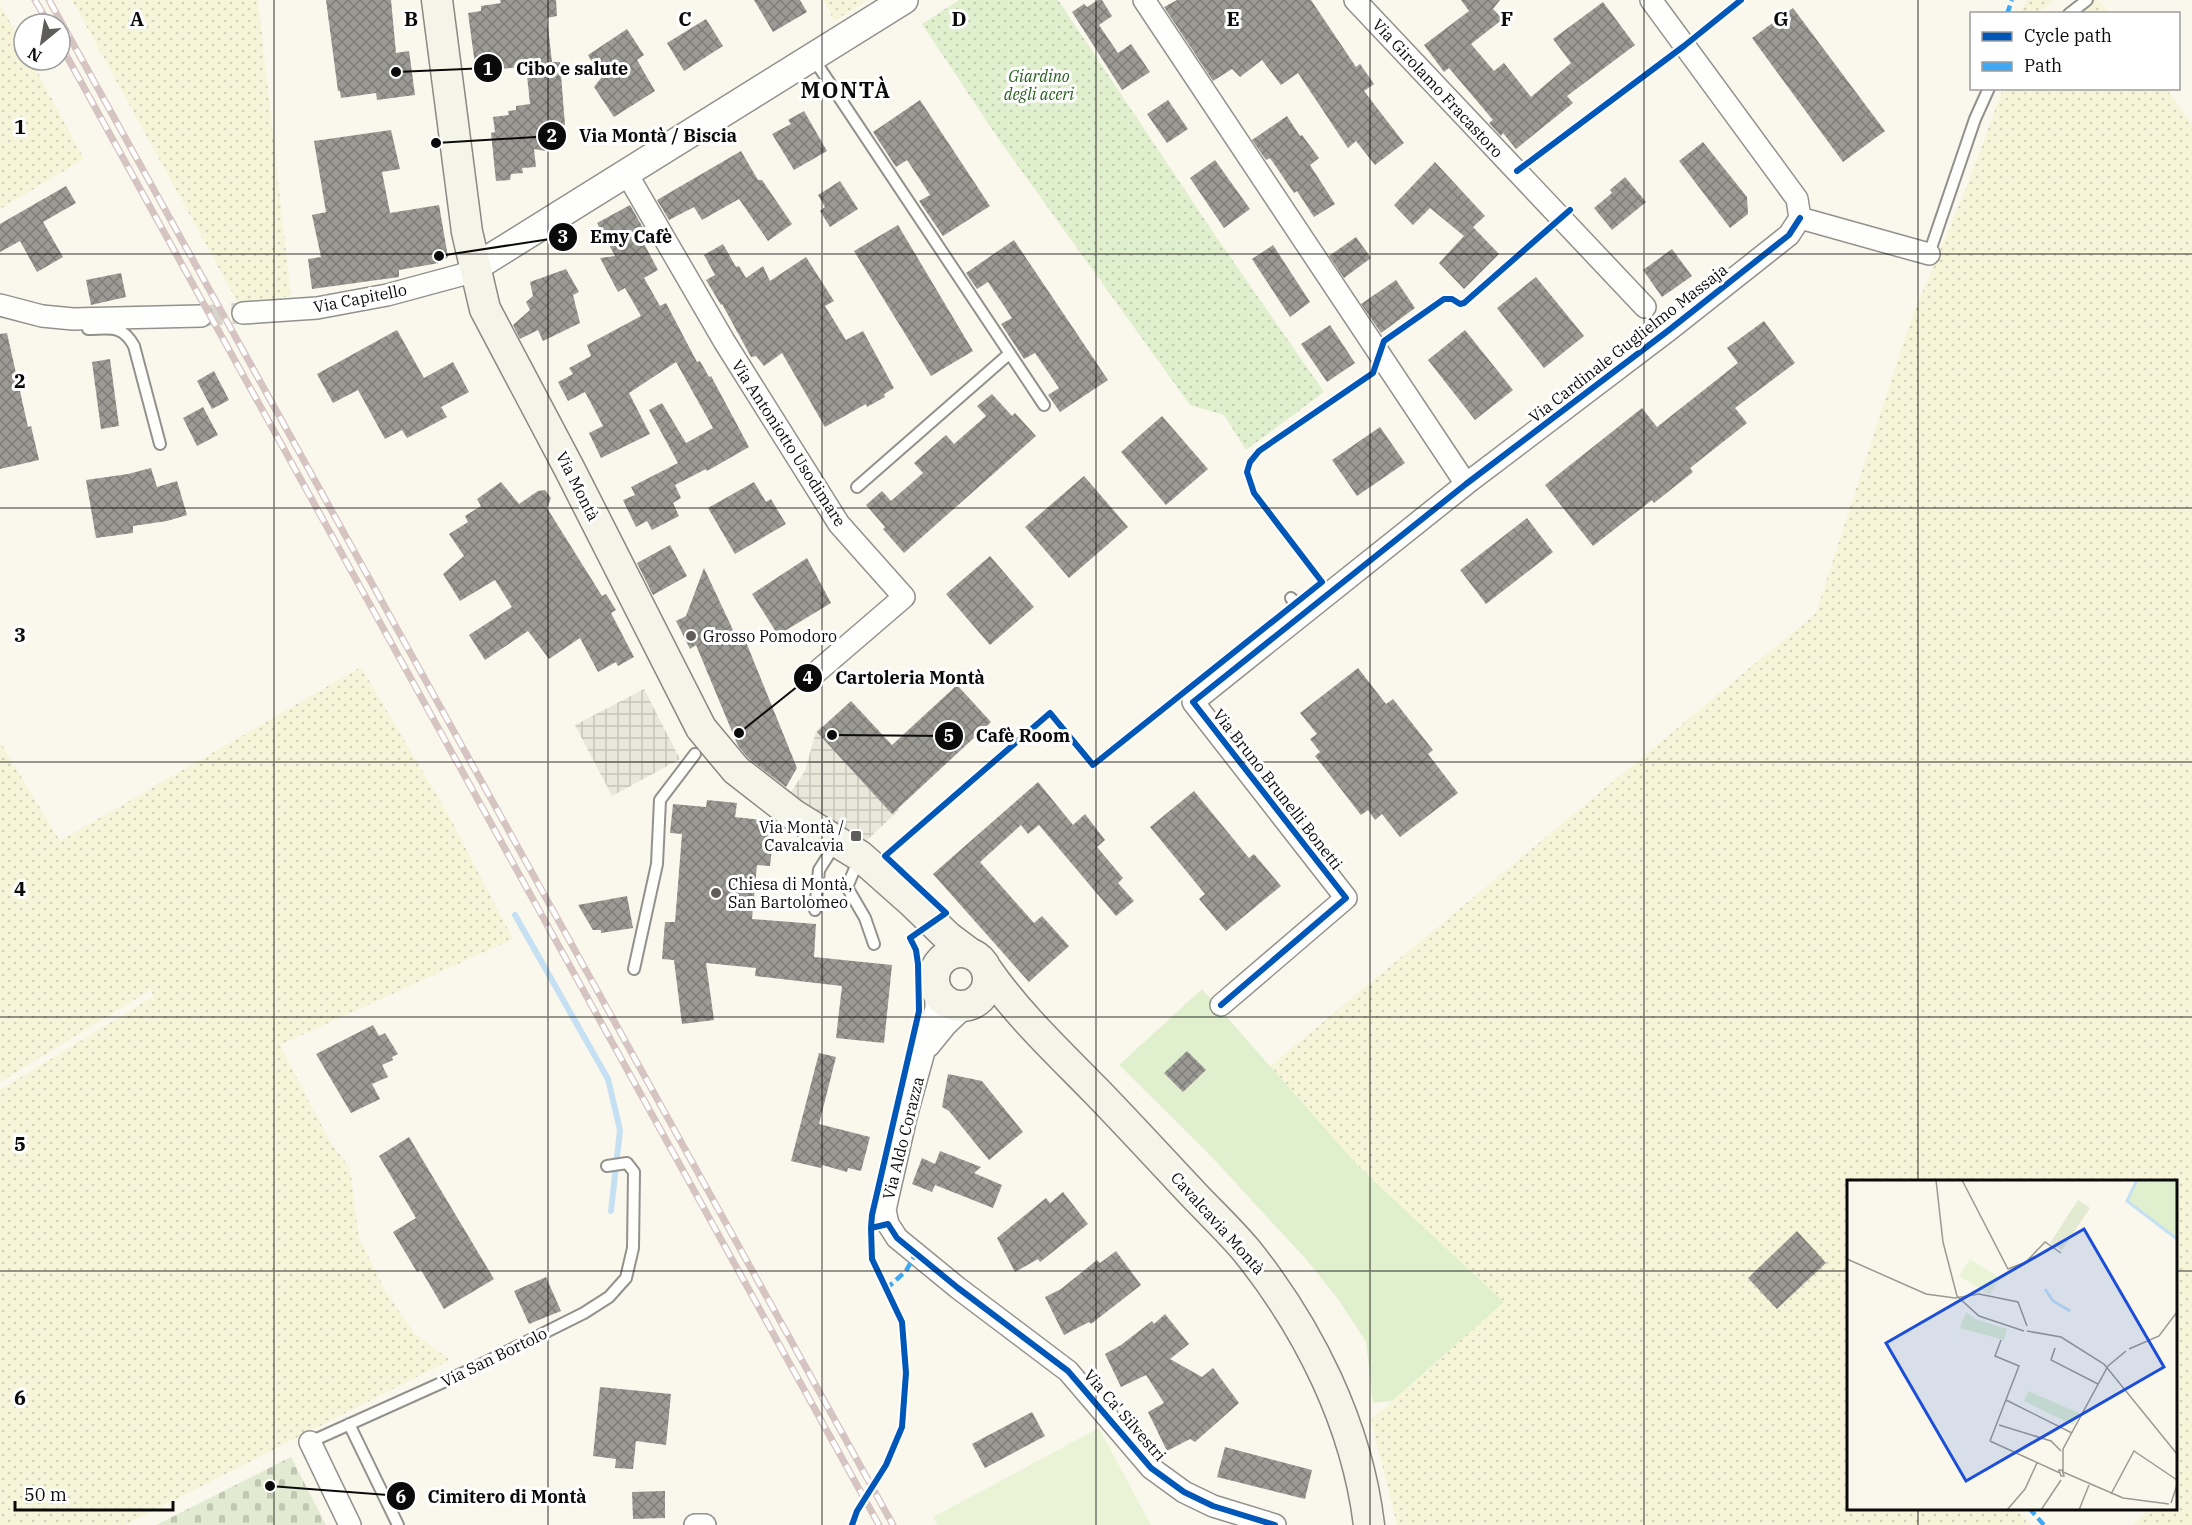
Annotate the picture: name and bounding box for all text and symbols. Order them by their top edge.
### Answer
text: A [130,5,144,32]
text: B [404,5,418,32]
text: C [678,5,692,32]
text: D [951,5,967,32]
text: E [1226,5,1240,32]
text: G [1773,5,1789,32]
north arrow [12,12,72,72]
legend [1970,12,2180,90]
street label: Via Girolamo Fracastoro [1369,15,1507,161]
text: Cycle path [2024,24,2112,47]
text: N [24,43,45,67]
callout: Cibo e salute [473,50,640,86]
text: Path [2024,54,2062,77]
text: 1 [483,57,494,80]
text: Cibo e salute [516,57,628,80]
park label: Giardino degli aceri [1004,66,1074,104]
district label: MONTÀ [800,75,892,104]
text: 1 [14,113,26,140]
callout: Via Montà / Biscia [537,118,749,154]
text: 2 [547,124,557,147]
text: Via Montà / Biscia [579,124,737,147]
callout: Emy Cafè [548,219,684,255]
text: 3 [558,225,568,248]
text: Emy Cafè [590,225,672,248]
street label: Via Cardinale Guglielmo Massaja [1525,259,1731,427]
street label: Via Capitello [312,279,408,317]
street label: Via Antoniotto Usodimare [728,356,850,530]
text: 2 [14,367,26,394]
street label: Via Montà [552,448,604,524]
text: 3 [14,621,26,648]
place label: Grosso Pomodoro [703,626,837,646]
marker: Grosso Pomodoro [684,629,698,643]
callout: Cartoleria Montà [793,660,996,696]
text: 4 [803,666,814,689]
text: Cartoleria Montà [835,666,985,689]
street label: Via Bruno Brunelli Bonetti [1209,705,1347,873]
callout: Cafè Room [934,718,1082,754]
text: 5 [944,724,954,747]
text: Cafè Room [976,724,1071,747]
place label: Via Montà / Cavalcavia [759,817,844,855]
marker: Via Montà / Cavalcavia [849,829,863,843]
place label: Chiesa di Montà, San Bartolomeo [728,874,853,912]
text: 4 [14,875,26,902]
marker: Chiesa di Montà, San Bartolomeo [709,886,723,900]
street label: Via Aldo Corazza [878,1074,928,1202]
text: 5 [14,1130,26,1157]
street label: Cavalcavia Montà [1167,1168,1269,1279]
inset map [1847,1180,2177,1510]
street label: Via San Bortolo [438,1323,550,1391]
street label: Via Ca' Silvestri [1080,1365,1170,1465]
text: 6 [14,1384,26,1411]
scale bar [15,1474,172,1512]
callout: Cimitero di Montà [386,1478,599,1514]
text: 50 m [24,1483,67,1506]
text: 6 [396,1485,407,1508]
text: Cimitero di Montà [427,1485,587,1508]

